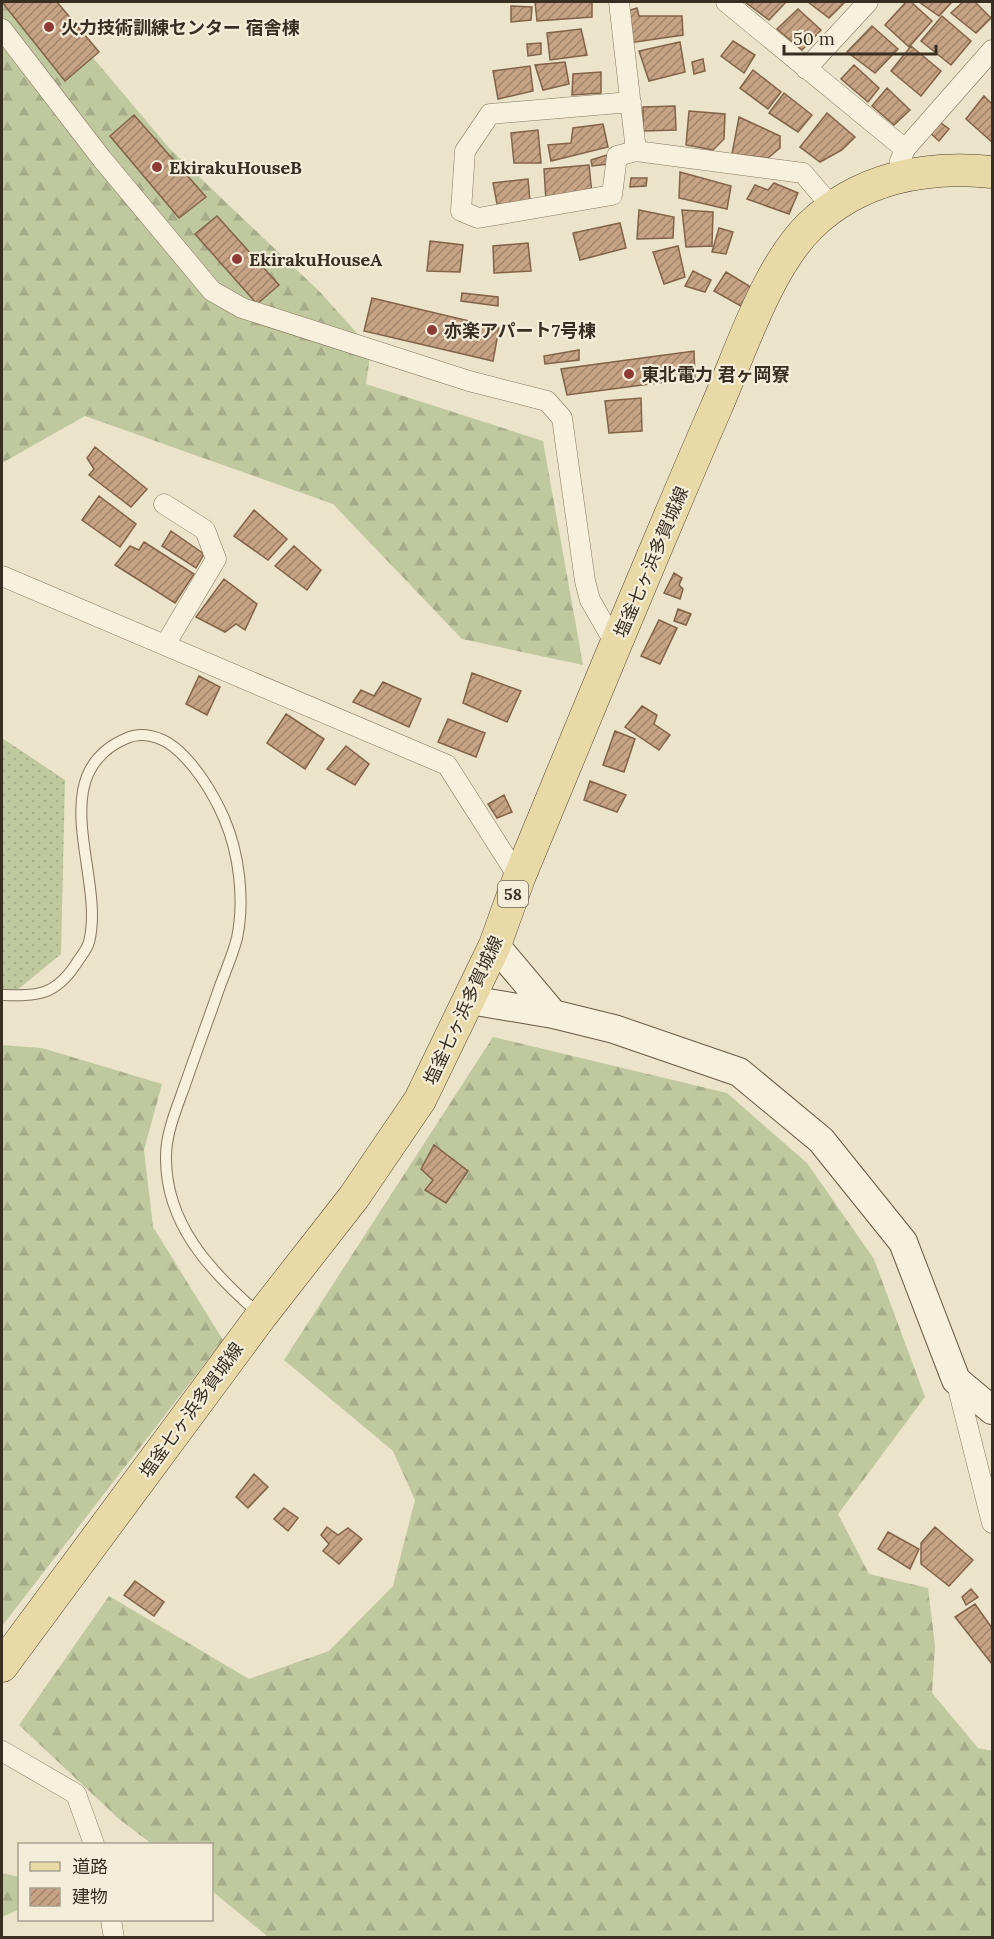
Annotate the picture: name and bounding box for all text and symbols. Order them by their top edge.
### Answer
place label: 火力技術訓練センター 宿舎棟 [61,16,300,39]
scale bar [784,18,936,56]
marker: 火力技術訓練センター 宿舎棟 [42,20,56,34]
text: 50 m [793,27,835,50]
place label: EkirakuHouseB [169,156,302,179]
marker: EkirakuHouseB [150,160,164,174]
place label: EkirakuHouseA [249,248,382,271]
marker: EkirakuHouseA [230,252,244,266]
place label: 亦楽アパート7号棟 [444,319,596,342]
marker: 亦楽アパート7号棟 [425,323,439,337]
place label: 東北電力 君ヶ岡寮 [641,363,790,386]
marker: 東北電力 君ヶ岡寮 [622,367,636,381]
street label: 塩釜七ヶ浜多賀城線 [609,483,693,641]
road number: 58 [498,881,528,907]
street label: 塩釜七ヶ浜多賀城線 [418,932,508,1088]
street label: 塩釜七ヶ浜多賀城線 [134,1338,248,1482]
legend [18,1843,213,1921]
text: 道路 [72,1855,108,1878]
text: 建物 [72,1885,108,1908]

